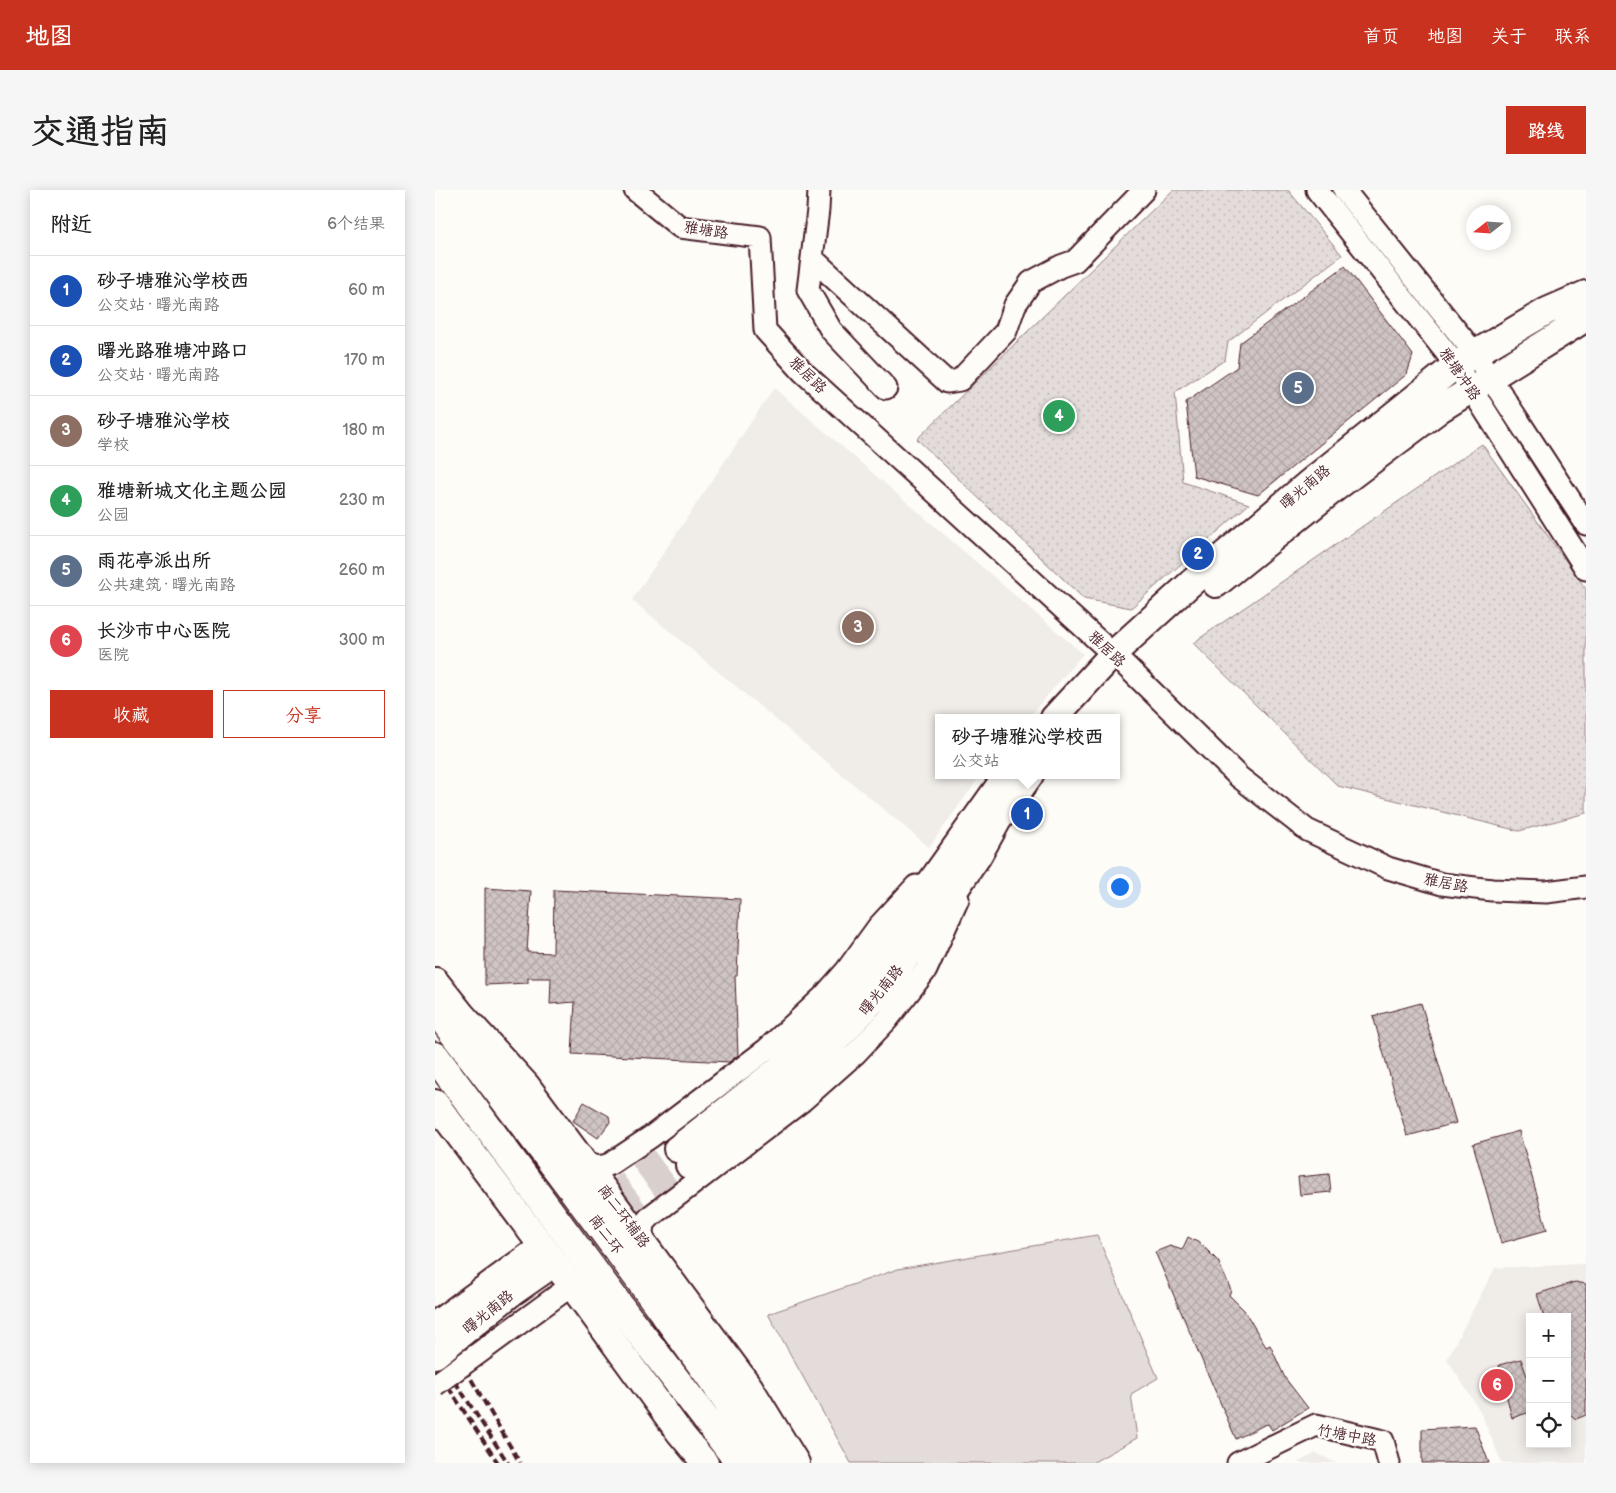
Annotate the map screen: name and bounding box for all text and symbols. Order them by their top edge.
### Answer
text: 地图 [25,22,73,51]
text: 首页 [1363,26,1399,47]
text: 地图 [1427,26,1463,47]
text: 关于 [1491,26,1527,47]
text: 联系 [1555,26,1591,47]
button: 路线 [1506,106,1586,154]
text: 交通指南 [30,111,170,154]
north arrow [1466,205,1511,250]
text: 附近 [50,212,92,237]
text: 6个结果 [327,215,385,234]
street label: 雅塘路 [682,218,730,243]
text: 砂子塘雅沁学校西 [97,270,249,293]
text: 1 [63,281,69,300]
text: 60 m [348,281,385,300]
text: 公交站 · 曙光南路 [97,296,219,315]
text: 曙光路雅塘冲路口 [97,340,249,363]
street label: 雅塘冲路 [1435,344,1485,404]
text: 2 [61,351,71,370]
text: 170 m [344,351,385,370]
street label: 雅居路 [785,353,830,398]
text: 公交站 · 曙光南路 [97,366,219,385]
pin: 5 [1282,369,1314,407]
pin: 4 [1043,397,1075,435]
text: 砂子塘雅沁学校 [97,410,230,433]
text: 3 [61,421,71,440]
text: 180 m [343,421,385,440]
text: 学校 [97,436,129,455]
street label: 曙光南路 [1276,461,1334,514]
text: 雅塘新城文化主题公园 [97,480,287,503]
text: 4 [61,491,71,510]
text: 230 m [339,491,385,510]
text: 公园 [97,506,129,525]
pin: 2 [1182,535,1214,573]
text: 雨花亭派出所 [97,550,211,573]
text: 5 [61,561,71,580]
text: 260 m [339,561,385,580]
text: 公共建筑 · 曙光南路 [97,576,235,595]
pin: 3 [842,608,874,646]
text: 长沙市中心医院 [97,620,230,643]
street label: 雅居路 [1084,627,1130,672]
text: 6 [61,631,71,650]
text: 300 m [339,631,385,650]
text: 医院 [97,646,129,665]
button: 收藏 [50,690,213,738]
button: 分享 [223,690,385,738]
popup [935,714,1120,779]
text: 砂子塘雅沁学校西 [951,726,1104,749]
text: 公交站 [951,752,1000,771]
pin: 1 [1011,795,1043,833]
street label: 雅居路 [1422,870,1470,897]
your location [1107,874,1133,900]
street label: 曙光南路 [855,961,908,1020]
street label: 南二环辅路 [594,1181,654,1251]
street label: 南二环 [585,1211,627,1257]
street label: 曙光南路 [459,1286,518,1339]
map controls [1526,1313,1571,1448]
button: + [1526,1313,1571,1358]
button: − [1526,1358,1571,1403]
pin: 6 [1481,1366,1513,1404]
button: locate [1526,1403,1571,1448]
street label: 竹塘中路 [1316,1420,1378,1451]

